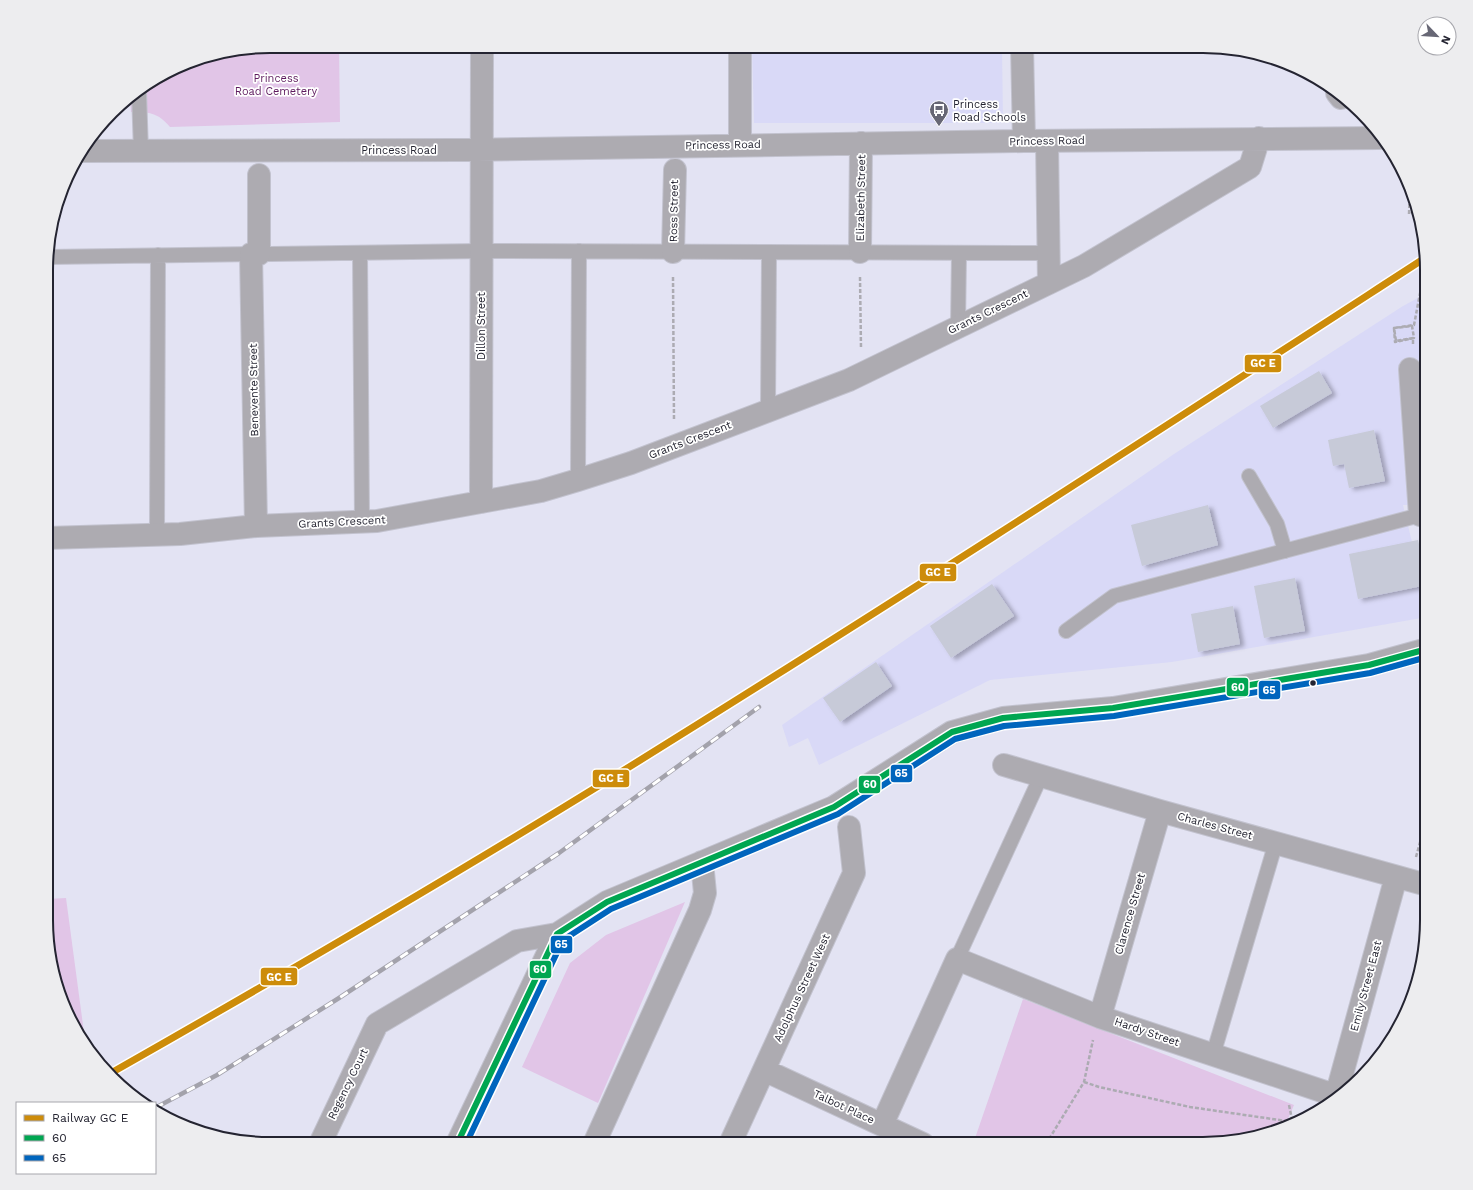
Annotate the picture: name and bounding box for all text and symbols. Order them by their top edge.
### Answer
north arrow [1417,16,1457,56]
text: N [1438,34,1453,46]
park label: Princess Road Cemetery [235,72,317,98]
place label: Princess Road Schools [953,98,1026,124]
bus stop icon: Princess Road Schools [928,99,950,127]
street label: Princess Road [1009,134,1085,148]
street label: Princess Road [685,138,761,152]
street label: Princess Road [361,144,437,157]
street label: Elizabeth Street [854,154,868,241]
street label: Ross Street [667,179,681,242]
street label: Grants Crescent [946,287,1030,337]
street label: Dillon Street [475,292,488,360]
street label: Benevente Street [247,343,261,437]
line badge: GC E [1244,354,1282,373]
text: GC E [1250,357,1276,370]
street label: Grants Crescent [647,418,733,462]
street label: Grants Crescent [298,513,386,531]
line badge: GC E [919,563,957,582]
text: GC E [925,566,951,579]
line badge: 60 [1226,677,1249,697]
unlabelled marker [1308,678,1318,688]
line badge: 65 [1258,680,1281,700]
text: 60 [1231,681,1245,694]
text: 65 [1262,684,1276,697]
line badge: 65 [890,764,913,783]
text: 65 [894,767,908,780]
line badge: GC E [592,769,630,788]
text: GC E [598,772,624,785]
line badge: 60 [858,775,881,794]
text: 60 [863,778,877,791]
street label: Charles Street [1176,810,1254,842]
street label: Clarence Street [1112,871,1148,956]
street label: Adolphus Street West [771,932,833,1044]
line badge: 65 [550,935,573,954]
text: 65 [554,938,568,951]
street label: Emily Street East [1348,939,1384,1033]
line badge: 60 [529,960,552,979]
text: 60 [533,963,547,976]
line badge: GC E [260,967,298,986]
text: GC E [266,971,292,984]
street label: Hardy Street [1113,1015,1181,1049]
street label: Regency Court [325,1046,371,1122]
street label: Talbot Place [811,1087,877,1127]
legend [16,1102,156,1174]
text: Railway GC E [52,1111,129,1125]
text: 60 [52,1131,67,1145]
text: 65 [52,1151,66,1165]

